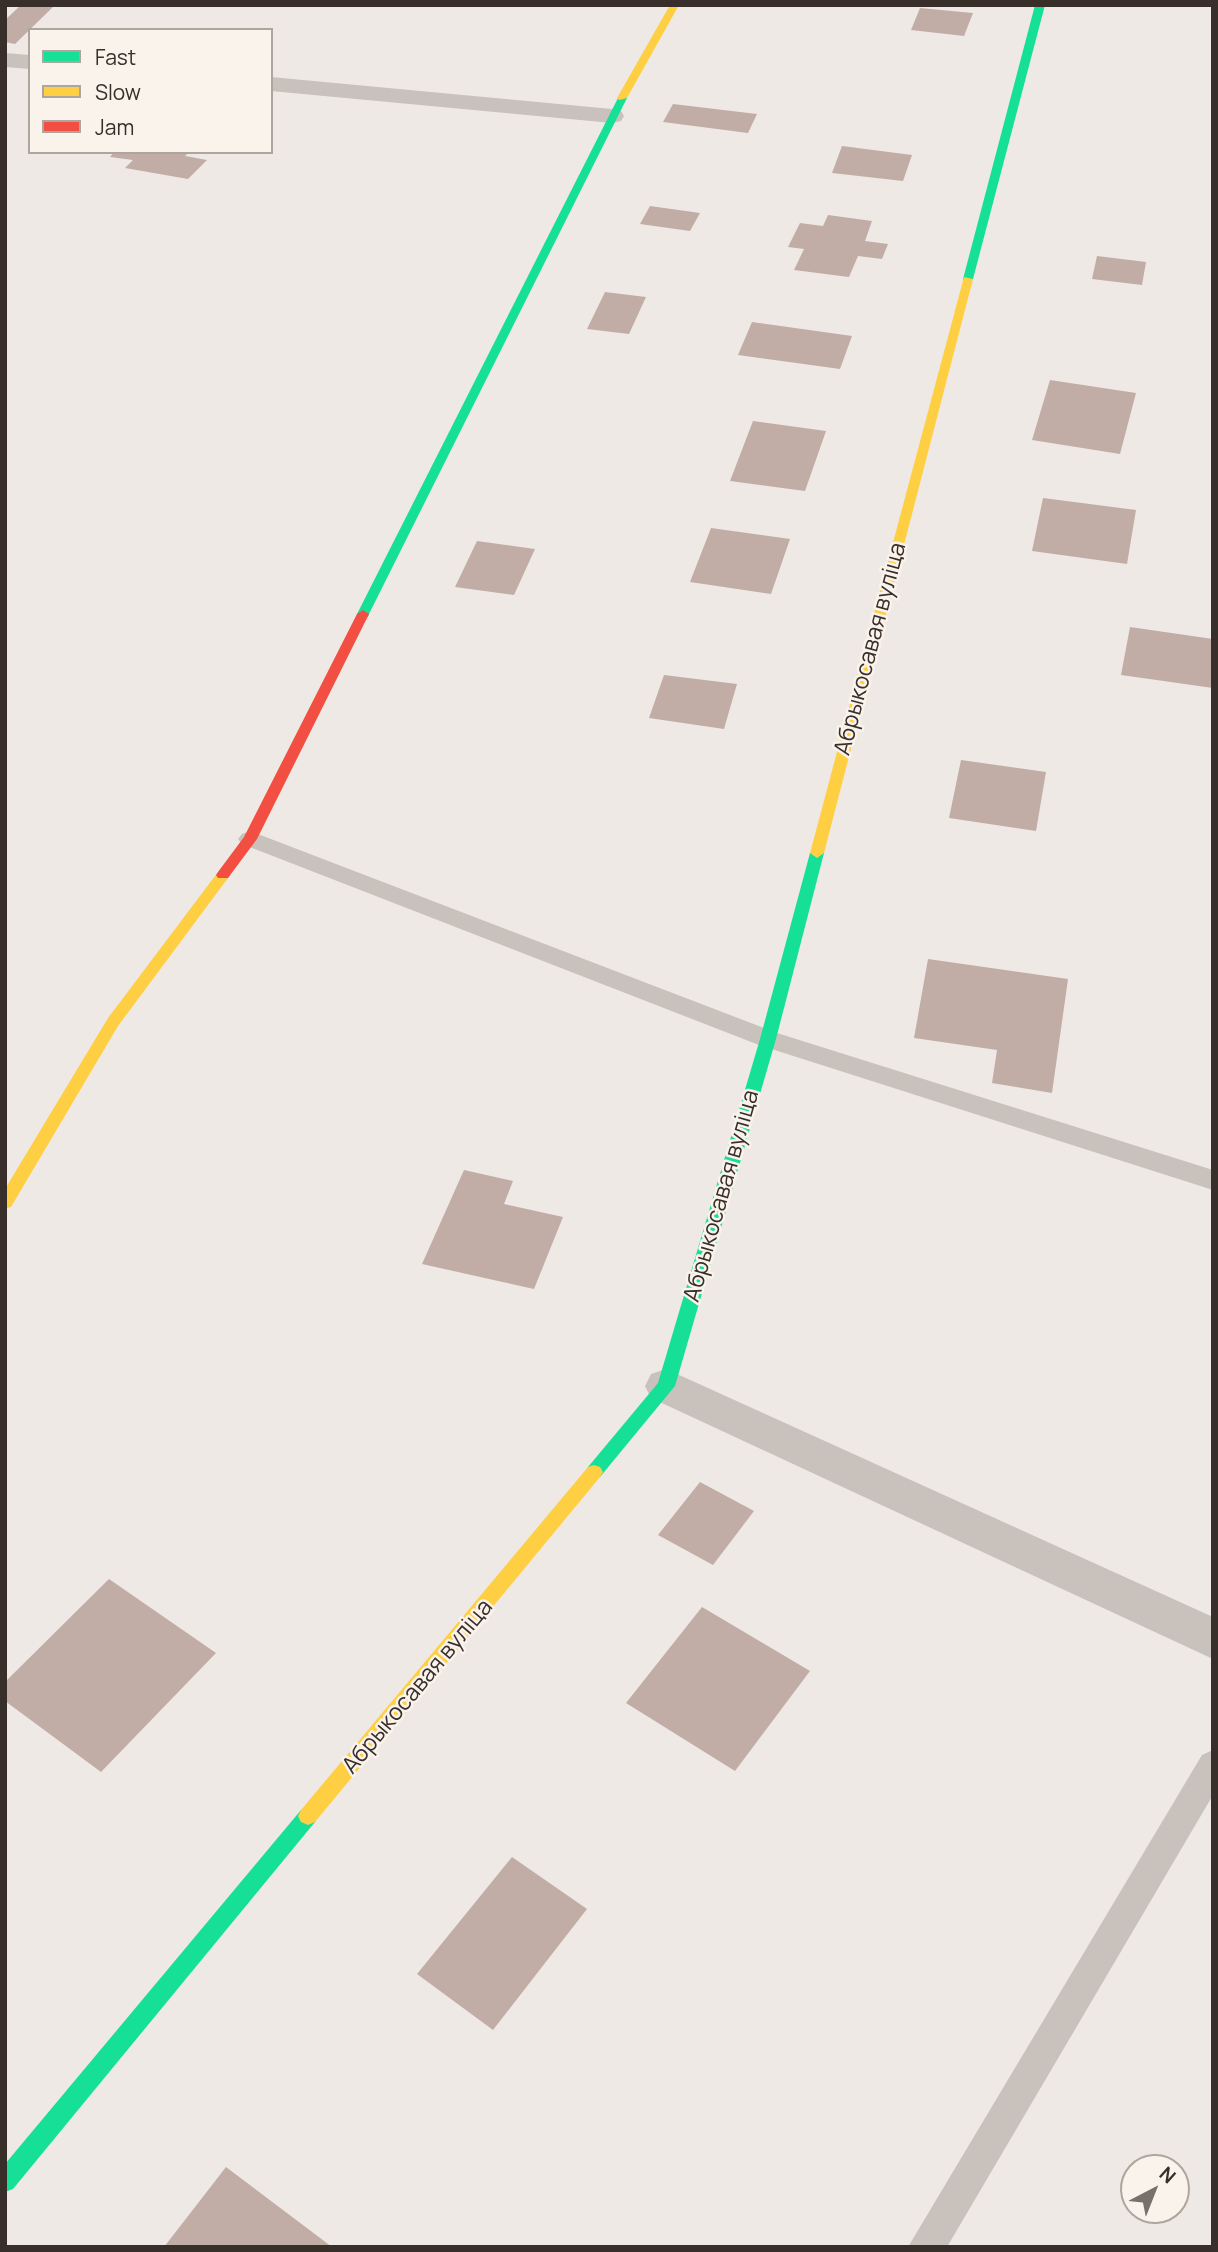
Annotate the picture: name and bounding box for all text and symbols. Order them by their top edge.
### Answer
legend [28,28,273,154]
text: Fast [95,43,136,71]
text: Slow [95,78,141,106]
text: Jam [95,113,134,141]
street label: Абрыкосавая вуліца [829,540,913,758]
street label: Абрыкосавая вуліца [679,1087,765,1305]
street label: Абрыкосавая вуліца [337,1594,499,1780]
north arrow [1120,2154,1190,2224]
text: N [1154,2161,1181,2189]

